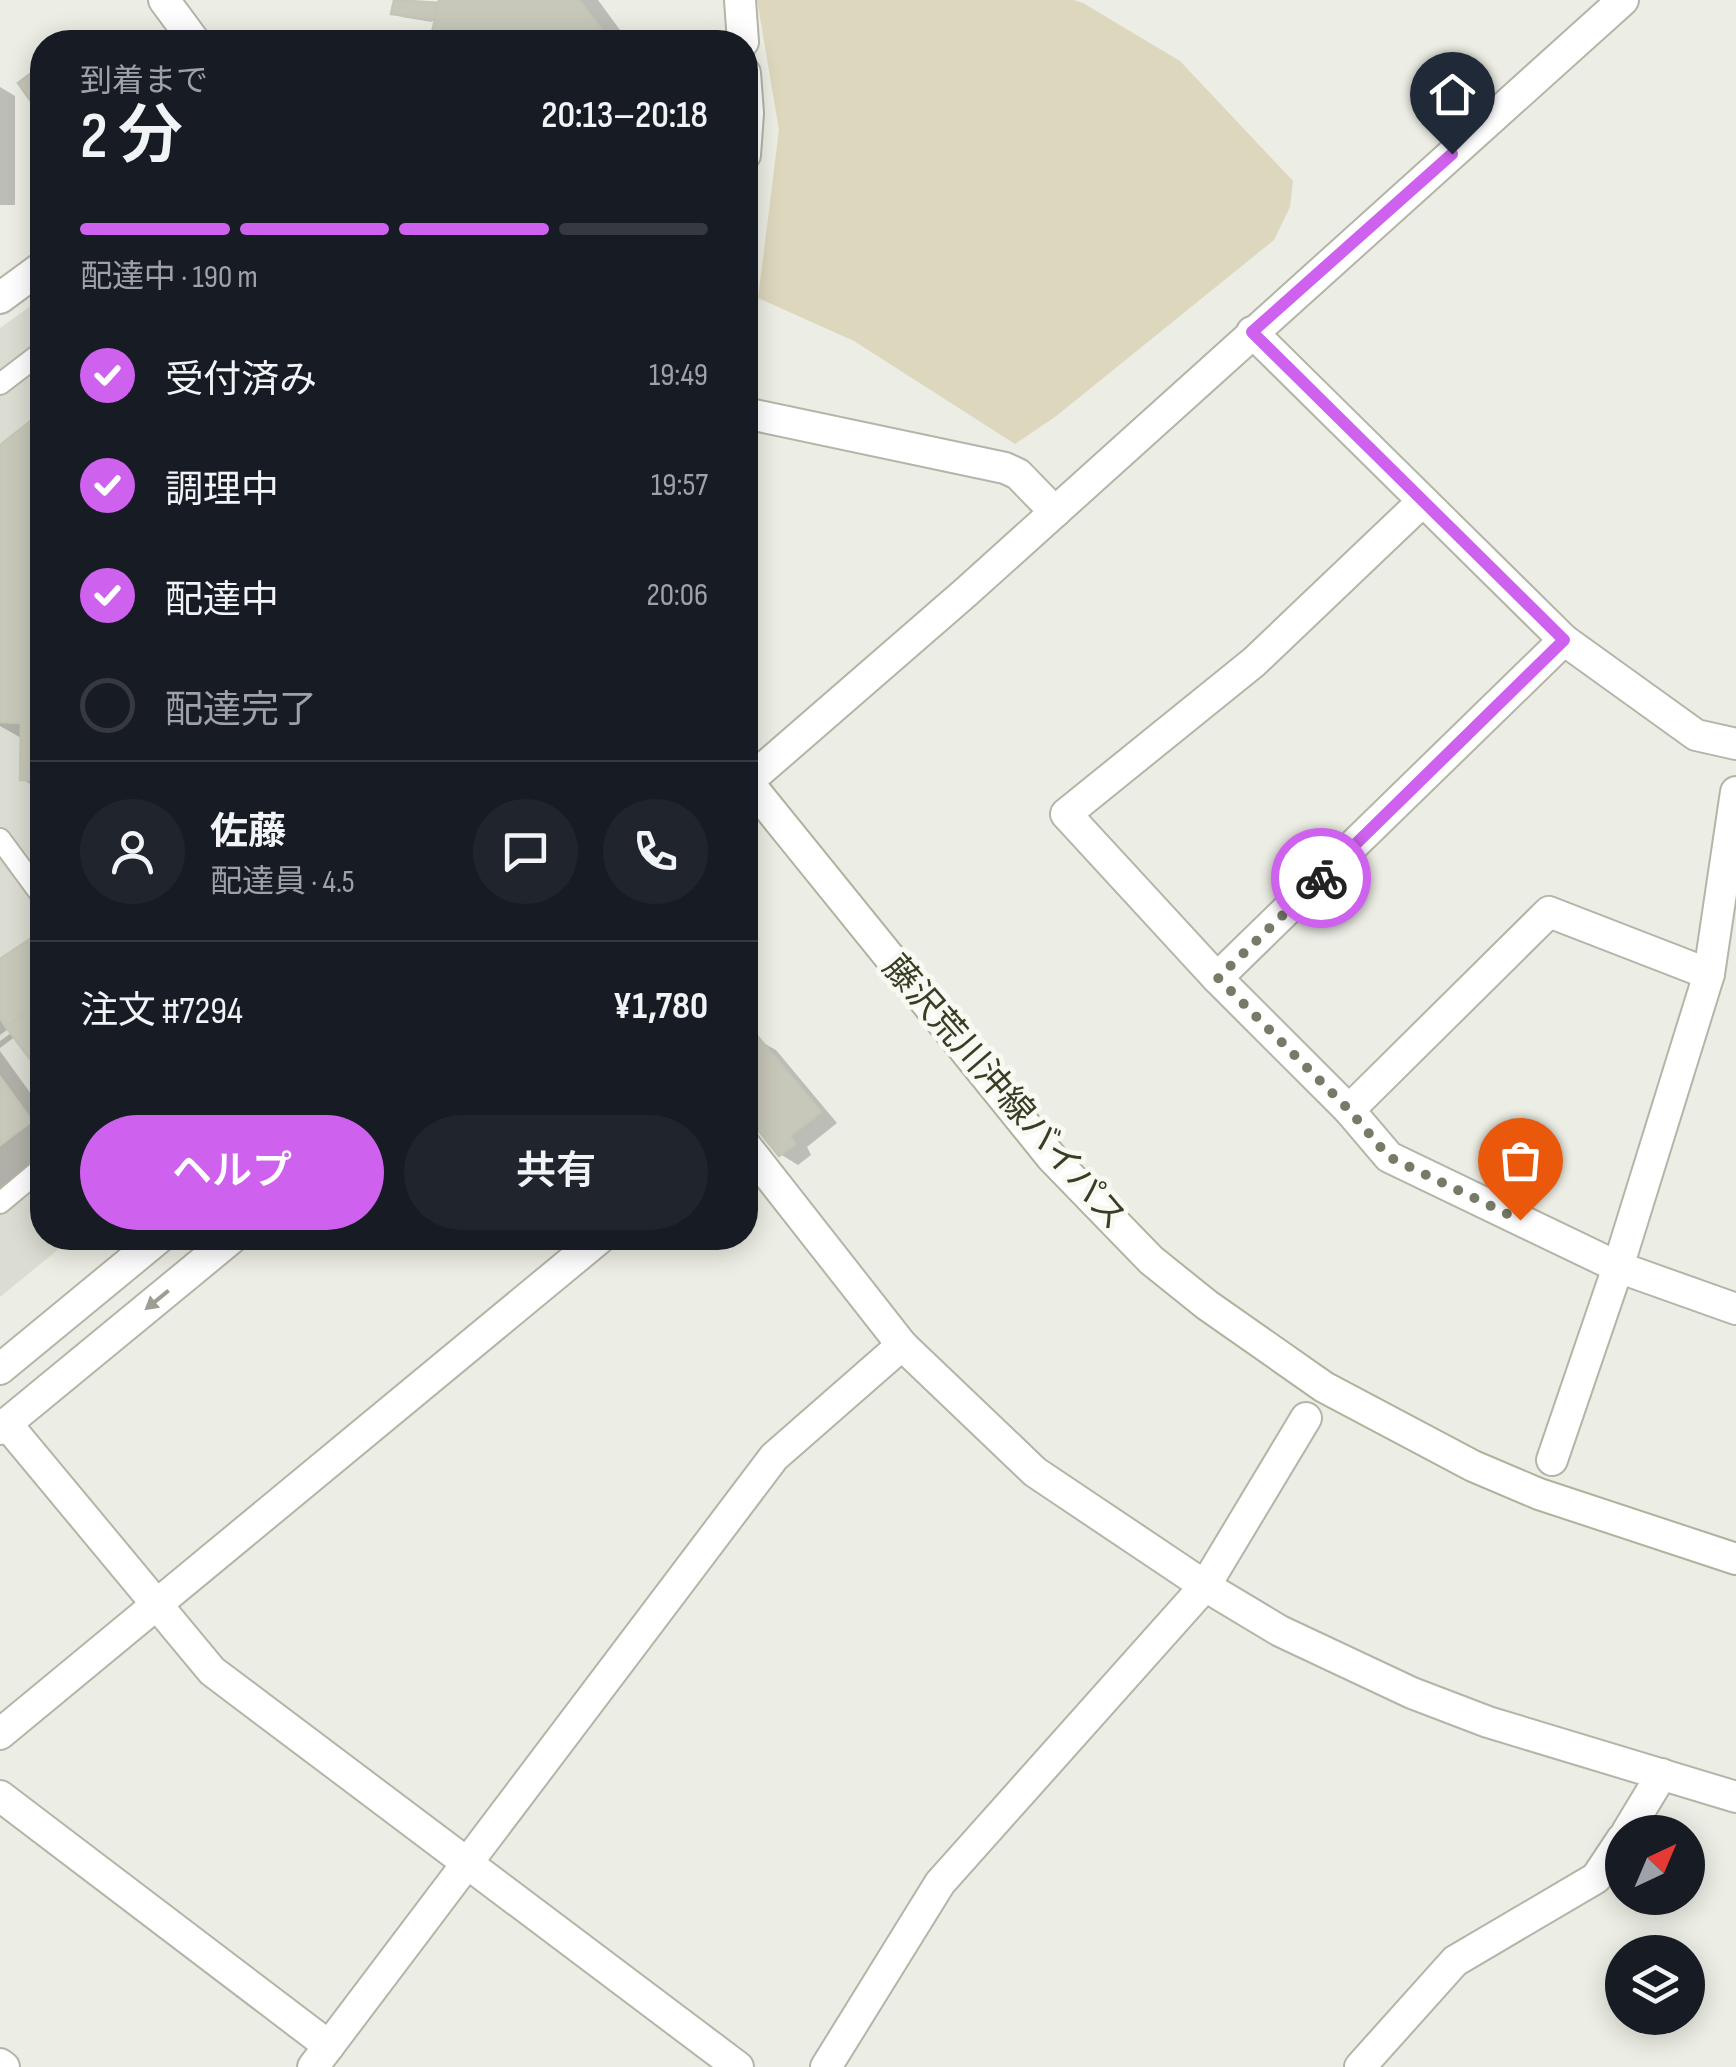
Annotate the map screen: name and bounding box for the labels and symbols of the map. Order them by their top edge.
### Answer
pin [1410,52,1495,155]
courier [1271,828,1371,928]
street label: 藤沢荒川沖線バイパス [873,947,1135,1239]
pin [1478,1118,1563,1221]
one-way arrow [144,1288,169,1310]
north arrow [1605,1815,1705,1915]

